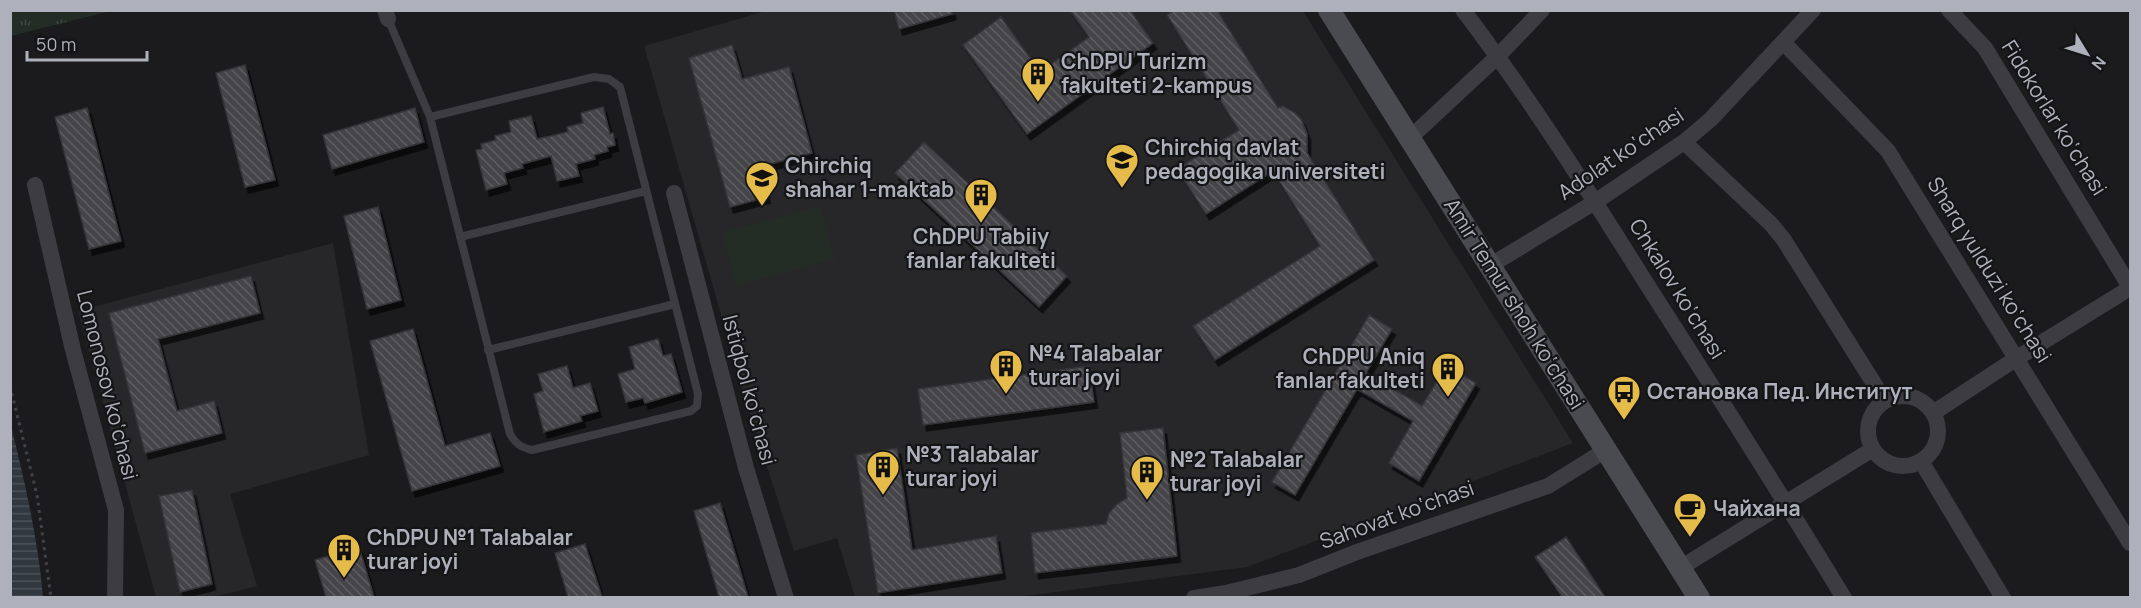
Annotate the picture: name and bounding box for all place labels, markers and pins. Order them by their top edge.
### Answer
place label: ChDPU Turizm fakulteti 2-kampus [1061,47,1252,99]
building icon: ChDPU Turizm fakulteti 2-kampus [1020,56,1056,103]
place label: Chirchiq davlat pedagogika universiteti [1145,133,1385,185]
school or university icon: Chirchiq davlat pedagogika universiteti [1104,142,1140,189]
place label: Chirchiq shahar 1-maktab [785,151,954,203]
school or university icon: Chirchiq shahar 1-maktab [744,160,780,207]
building icon: ChDPU Tabiiy fanlar fakulteti [963,177,999,224]
place label: ChDPU Tabiiy fanlar fakulteti [906,222,1056,274]
place label: №4 Talabalar turar joyi [1029,339,1163,391]
place label: ChDPU Aniq fanlar fakulteti [1275,342,1425,394]
building icon: №4 Talabalar turar joyi [988,348,1024,395]
building icon: ChDPU Aniq fanlar fakulteti [1430,351,1466,398]
bus stop icon: Остановка Пед. Институт [1606,374,1642,421]
place label: Остановка Пед. Институт [1647,377,1913,405]
place label: №3 Talabalar turar joyi [906,440,1039,492]
place label: №2 Talabalar turar joyi [1170,445,1303,497]
building icon: №3 Talabalar turar joyi [865,449,901,496]
building icon: №2 Talabalar turar joyi [1129,454,1165,501]
cafe icon: Чайхана [1672,491,1708,538]
place label: Чайхана [1713,494,1801,522]
place label: ChDPU №1 Talabalar turar joyi [367,523,573,575]
building icon: ChDPU №1 Talabalar turar joyi [326,532,362,579]

